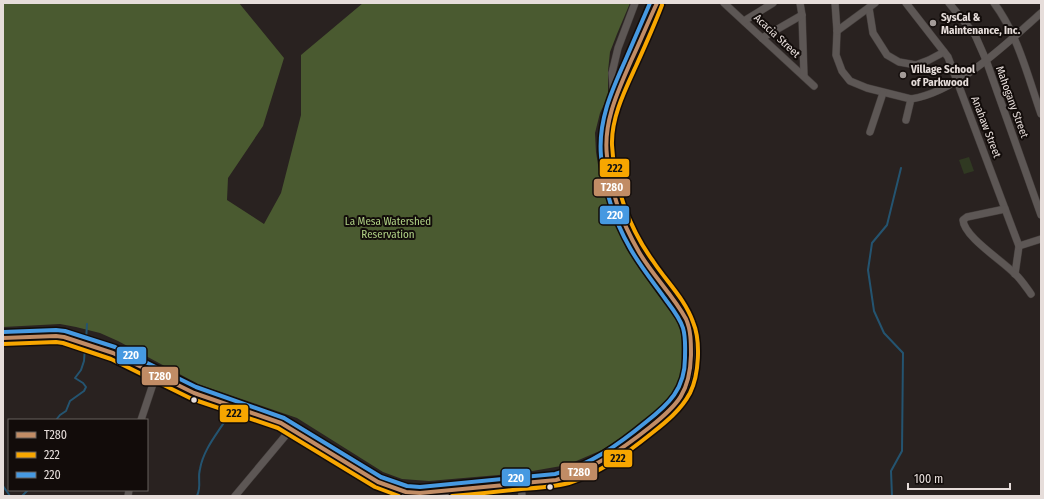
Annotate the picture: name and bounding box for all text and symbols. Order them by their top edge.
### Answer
street label: Acacia Street [751,11,803,61]
place label: SysCal & Maintenance, Inc. [941,11,1021,37]
marker: SysCal & Maintenance, Inc. [928,18,938,28]
place label: Village School of Parkwood [910,63,976,89]
street label: Mahogany Street [993,64,1031,140]
marker: Village School of Parkwood [898,70,908,80]
street label: Anahaw Street [968,94,1004,160]
line badge: 222 [599,158,630,178]
text: 222 [606,162,623,175]
line badge: T280 [593,178,631,197]
text: T280 [601,181,623,194]
line badge: 220 [599,205,630,225]
text: 220 [606,209,623,222]
park label: La Mesa Watershed Reservation [345,215,431,241]
line badge: 220 [116,346,147,365]
text: 220 [122,349,139,362]
line badge: T280 [141,366,179,386]
text: T280 [149,370,171,383]
unlabelled marker [189,395,199,405]
line badge: 222 [219,404,249,423]
text: 222 [225,407,242,420]
legend [8,419,148,491]
text: T280 [44,428,67,442]
text: 222 [44,448,60,462]
line badge: 222 [603,449,633,468]
text: 222 [609,452,626,465]
line badge: T280 [560,462,598,481]
scale bar [908,465,1010,491]
text: T280 [568,466,590,479]
text: 220 [44,468,61,482]
line badge: 220 [501,468,531,487]
text: 220 [507,472,524,485]
text: 100 m [914,472,943,486]
unlabelled marker [545,482,555,492]

